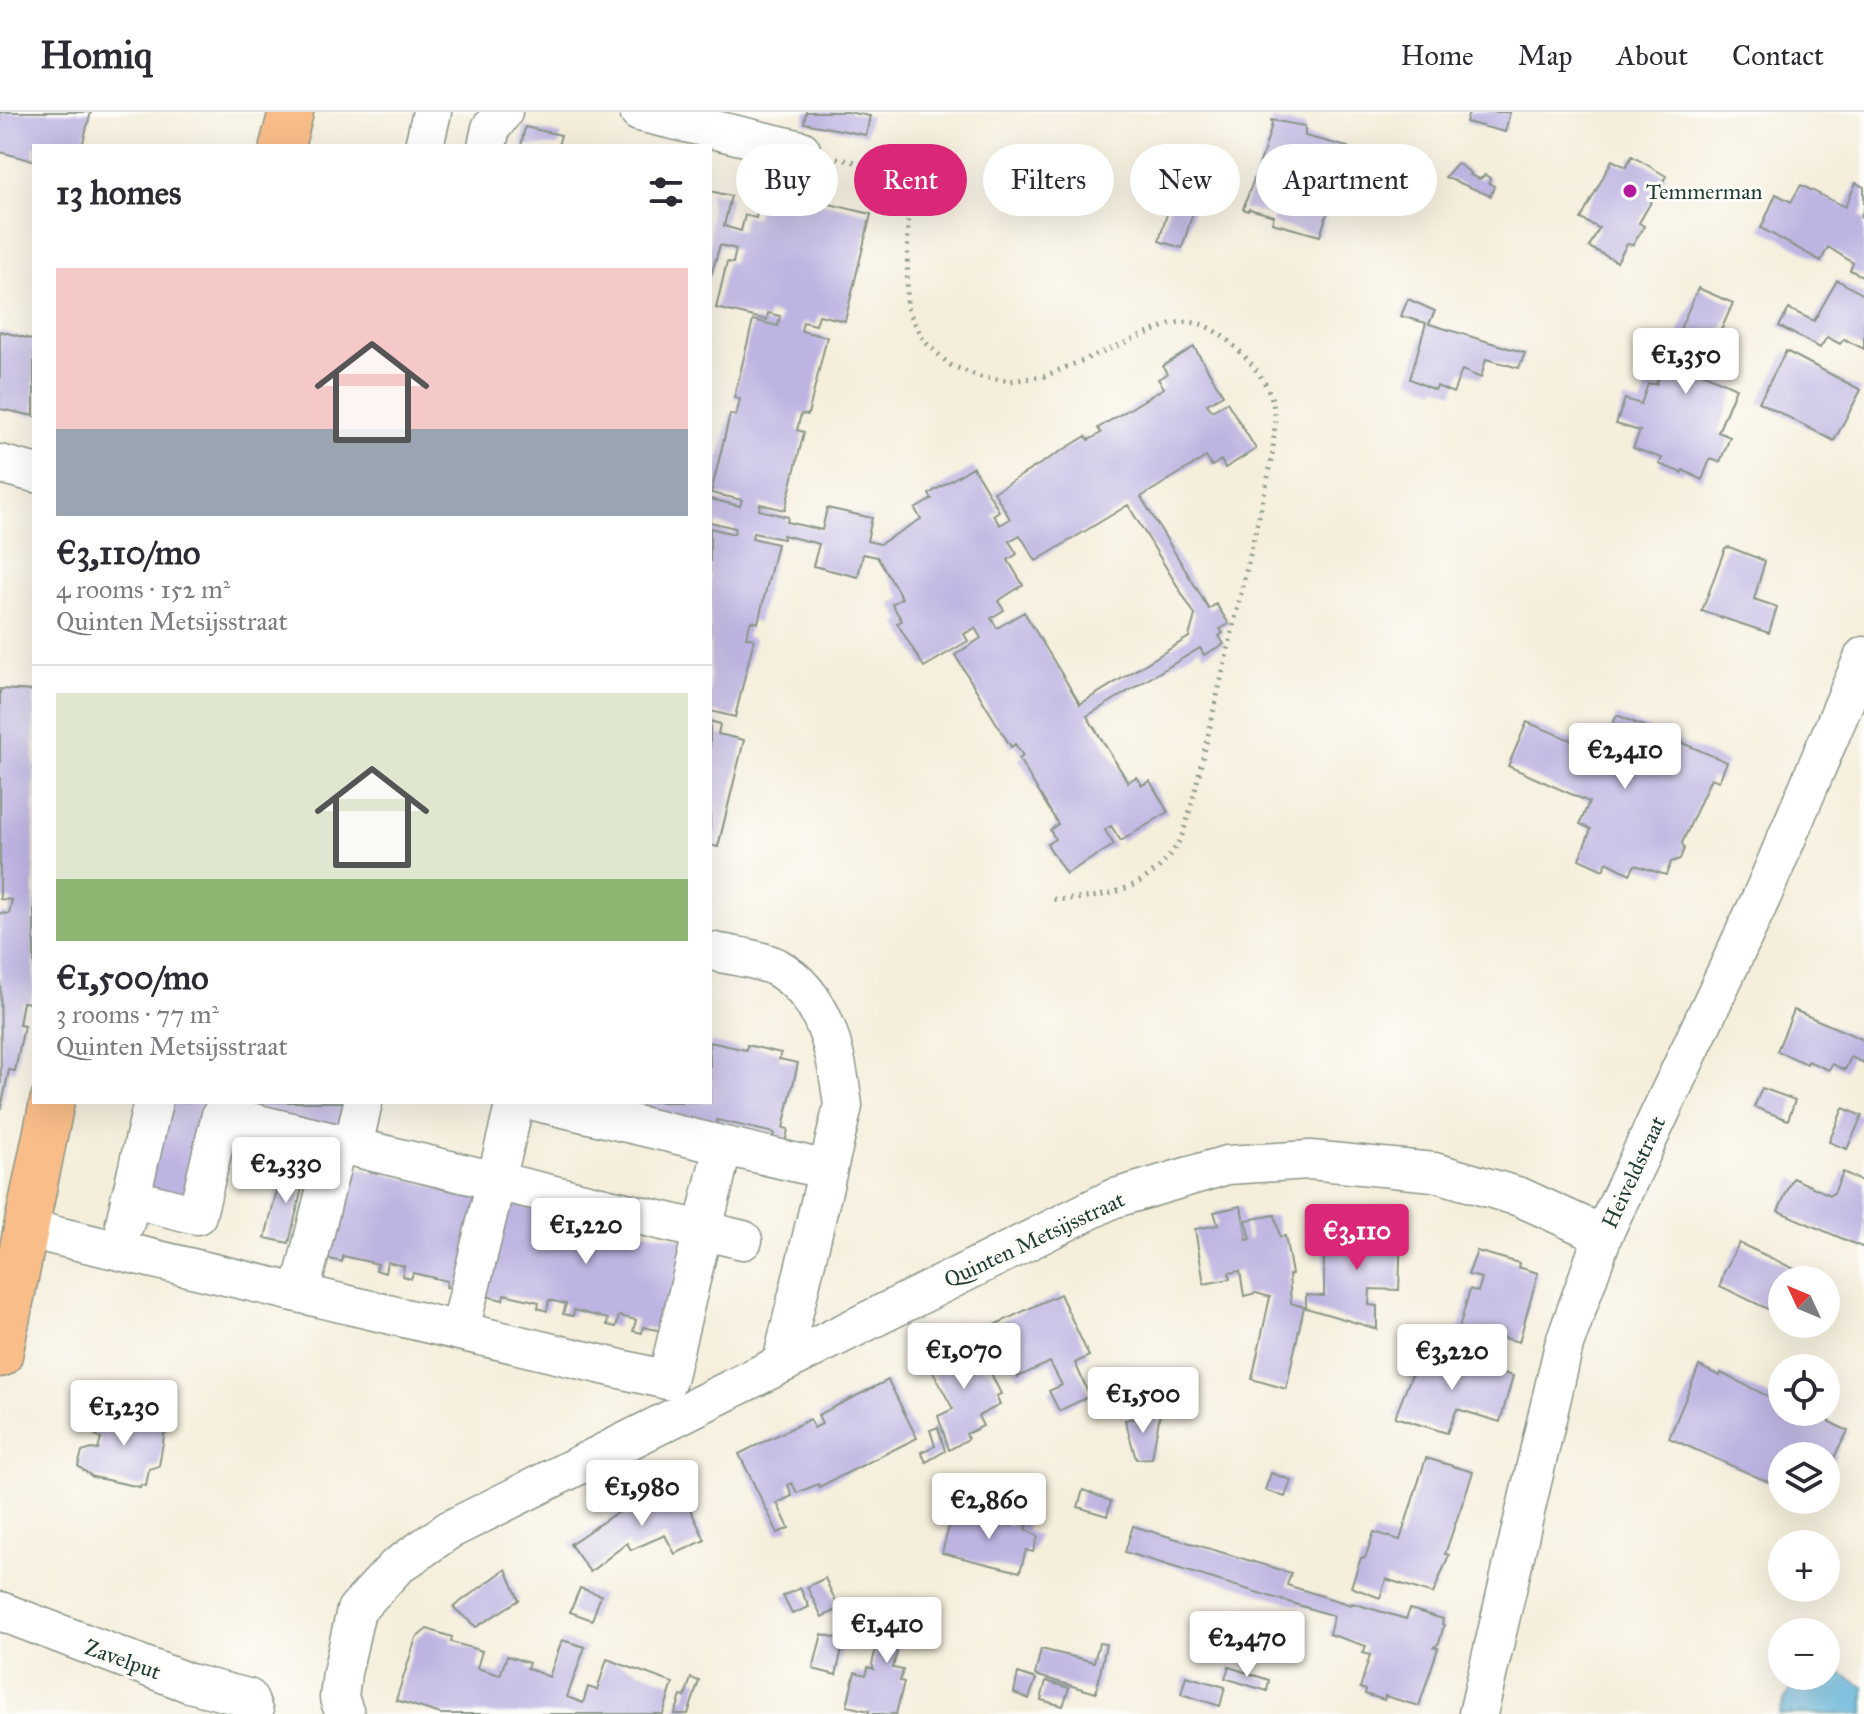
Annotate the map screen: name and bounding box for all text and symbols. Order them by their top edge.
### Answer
text: Homiq [40,32,152,78]
text: Home [1401,38,1474,73]
text: Map [1518,38,1572,73]
text: About [1616,38,1688,73]
text: Contact [1732,38,1824,73]
chip: Buy [736,144,838,216]
chip: Rent [854,144,967,216]
chip: Filters [983,144,1114,216]
chip: New [1130,144,1240,216]
chip: Apartment [1256,144,1437,216]
icon: filters [644,170,688,214]
text: 13 homes [56,172,181,213]
place label: Temmerman [1646,178,1763,205]
marker: Temmerman [1621,182,1639,200]
icon: home [300,320,444,464]
pin: €1,350 [1621,328,1751,396]
text: €1,350 [1651,338,1721,370]
text: €3,110/mo [56,532,200,573]
text: 4 rooms · 152 m² [56,573,230,605]
text: Quinten Metsijsstraat [56,605,288,637]
pin: €2,410 [1560,723,1690,791]
text: €2,410 [1587,733,1663,765]
icon: home [300,745,444,889]
text: €1,500/mo [56,957,209,998]
text: 3 rooms · 77 m² [56,998,219,1030]
text: Quinten Metsijsstraat [56,1030,288,1062]
street label: Heiveldstraat [1596,1112,1671,1233]
pin: €2,330 [221,1137,351,1205]
text: €2,330 [250,1147,322,1179]
street label: Quinten Metsijsstraat [940,1186,1129,1293]
pin: €1,220 [521,1198,651,1266]
pin: €3,110 [1292,1204,1422,1272]
text: €1,220 [549,1208,623,1240]
text: €3,110 [1323,1214,1391,1246]
north arrow [1768,1266,1840,1338]
map controls [1768,1266,1840,1690]
pin: €1,070 [899,1323,1029,1391]
pin: €3,220 [1387,1324,1517,1392]
text: €1,070 [926,1333,1002,1365]
text: €3,220 [1415,1334,1489,1366]
button: locate [1768,1354,1840,1426]
pin: €1,500 [1078,1367,1208,1435]
text: €1,500 [1106,1377,1180,1409]
pin: €1,230 [59,1380,189,1448]
text: €1,230 [88,1390,160,1422]
button: layers [1768,1442,1840,1514]
pin: €1,980 [577,1460,707,1528]
text: €1,980 [604,1470,680,1502]
pin: €2,860 [924,1473,1054,1541]
text: €2,860 [950,1483,1028,1515]
button: + [1768,1530,1840,1602]
pin: €1,410 [822,1597,952,1665]
text: €1,410 [850,1607,924,1639]
pin: €2,470 [1182,1611,1312,1679]
button: − [1768,1618,1840,1690]
text: €2,470 [1208,1621,1286,1653]
street label: Zavelput [81,1633,165,1686]

